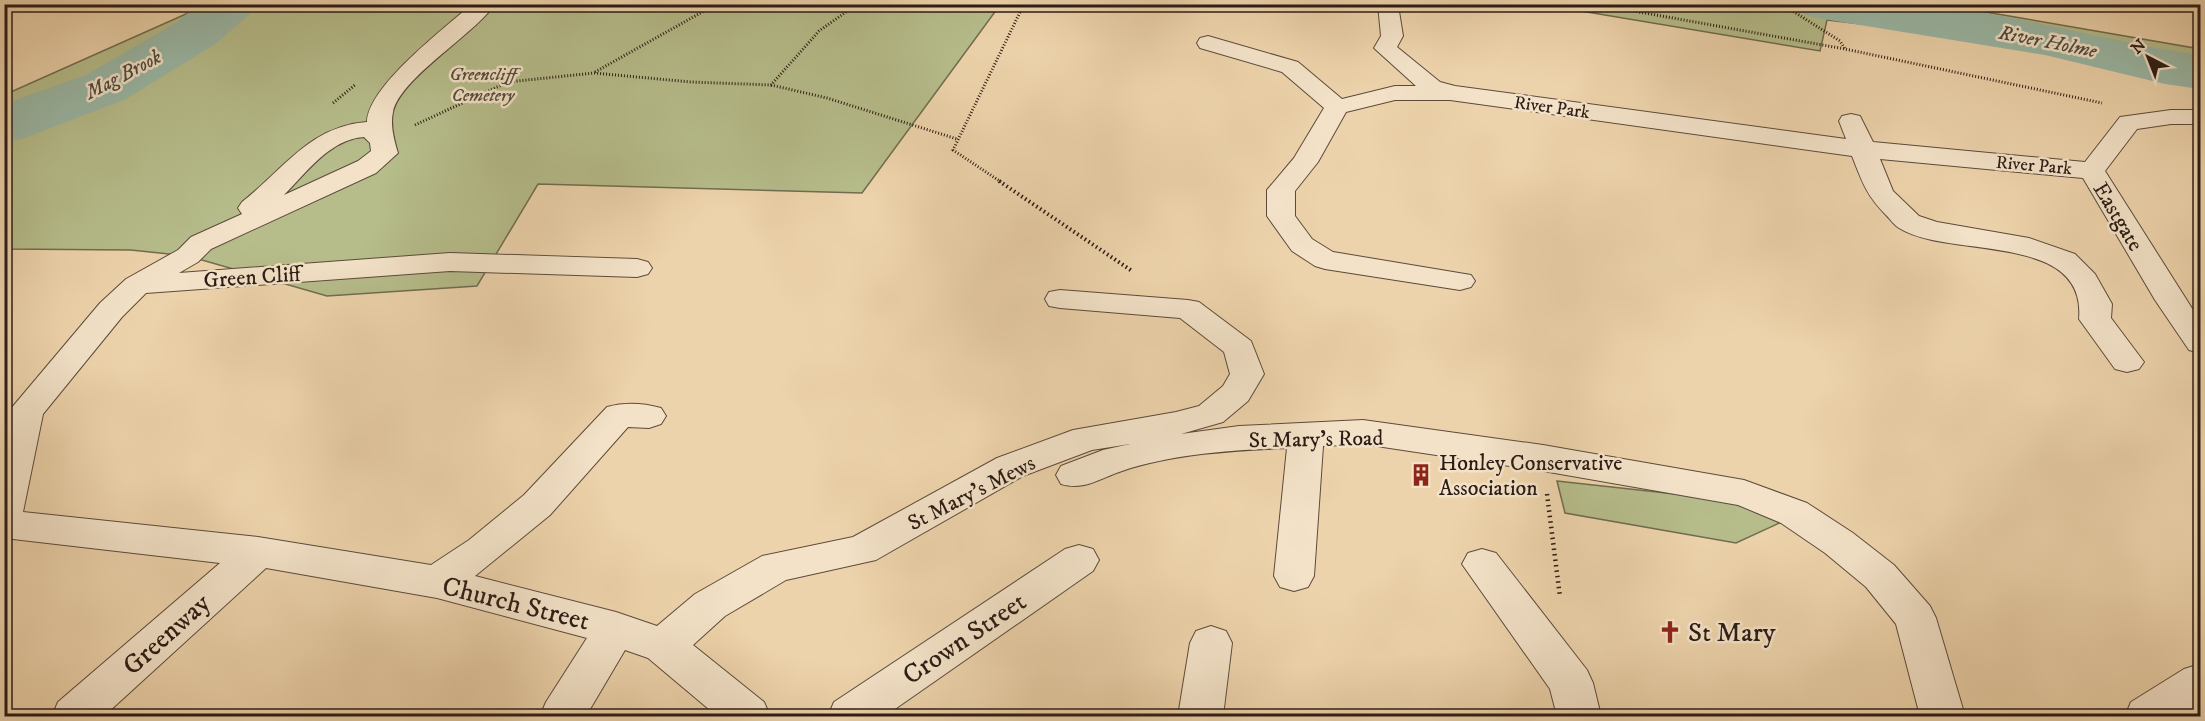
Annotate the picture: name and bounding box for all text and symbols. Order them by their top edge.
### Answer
water label: River Holme [1996,21,2100,64]
north arrow [2118,27,2178,87]
text: N [2127,35,2150,58]
water label: Mag Brook [80,45,167,107]
park label: Greencliff Cemetery [450,64,521,107]
street label: River Park [1513,92,1591,124]
street label: River Park [1995,152,2073,180]
street label: Eastgate [2087,177,2149,256]
street label: Green Cliff [203,260,305,294]
street label: St Mary's Road [1248,425,1384,454]
street label: St Mary's Mews [903,450,1040,537]
place label: Honley Conservative Association [1439,450,1622,502]
building icon: Honley Conservative Association [1408,462,1434,488]
street label: Church Street [439,569,593,639]
street label: Crown Street [896,585,1033,693]
street label: Greenway [116,586,218,683]
place label: St Mary [1688,616,1776,650]
church icon: St Mary [1657,619,1683,645]

